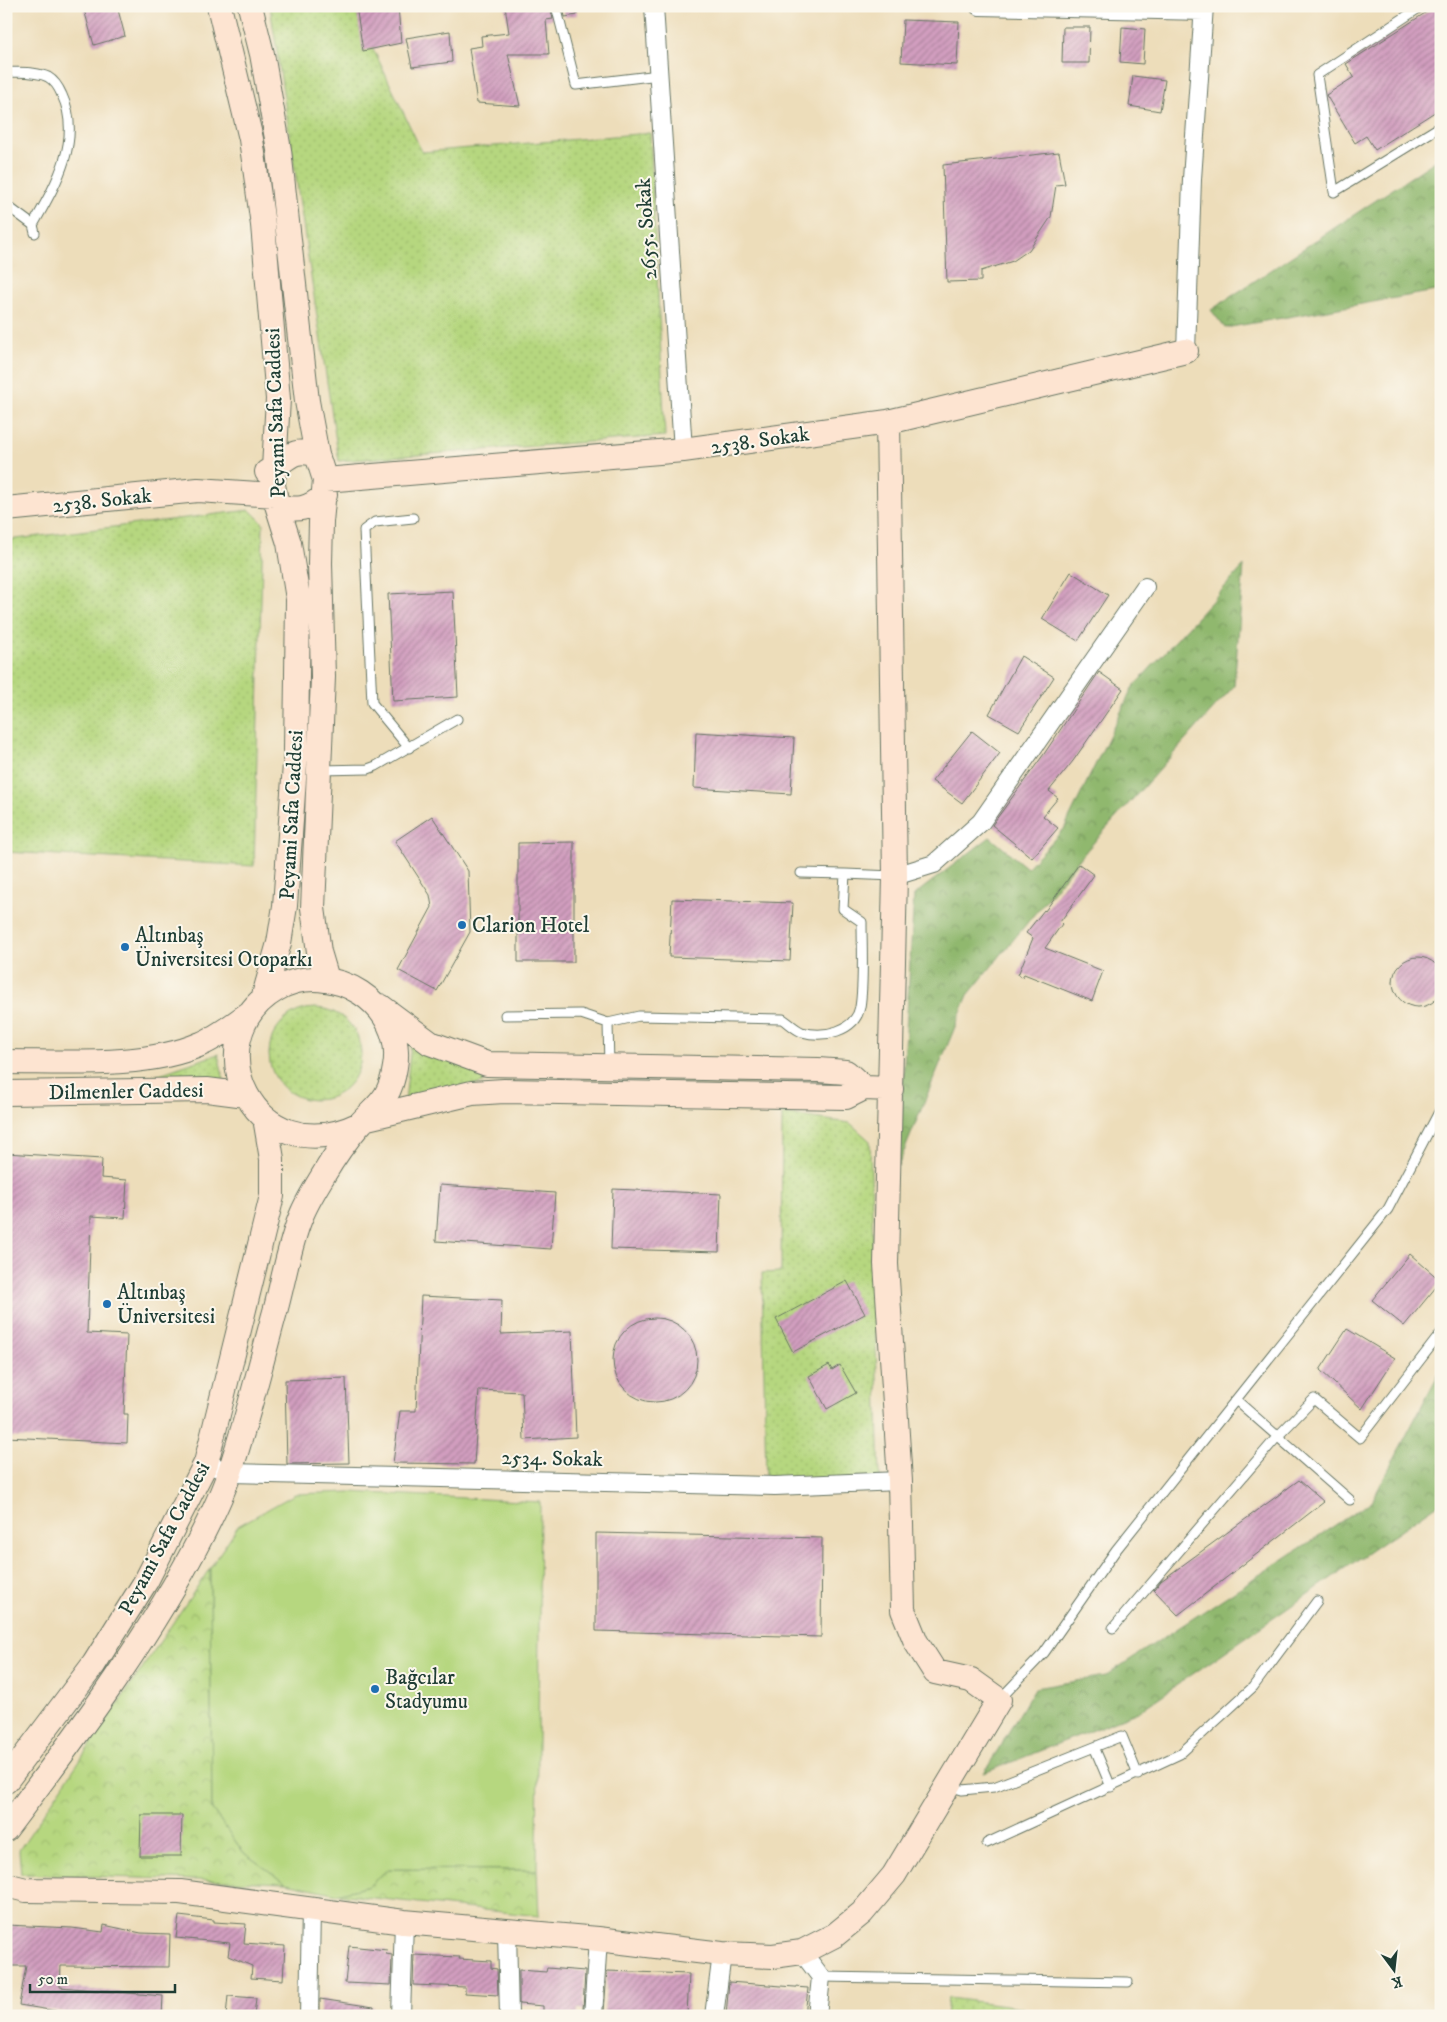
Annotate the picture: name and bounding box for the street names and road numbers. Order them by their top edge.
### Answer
street label: 2655. Sokak [630,177,664,281]
street label: Peyami Safa Caddesi [260,327,292,498]
street label: 2538. Sokak [709,421,812,461]
street label: 2538. Sokak [51,483,153,519]
street label: Peyami Safa Caddesi [275,729,309,901]
street label: Dilmenler Caddesi [48,1078,204,1106]
street label: 2534. Sokak [501,1445,604,1473]
street label: Peyami Safa Caddesi [113,1457,216,1620]

